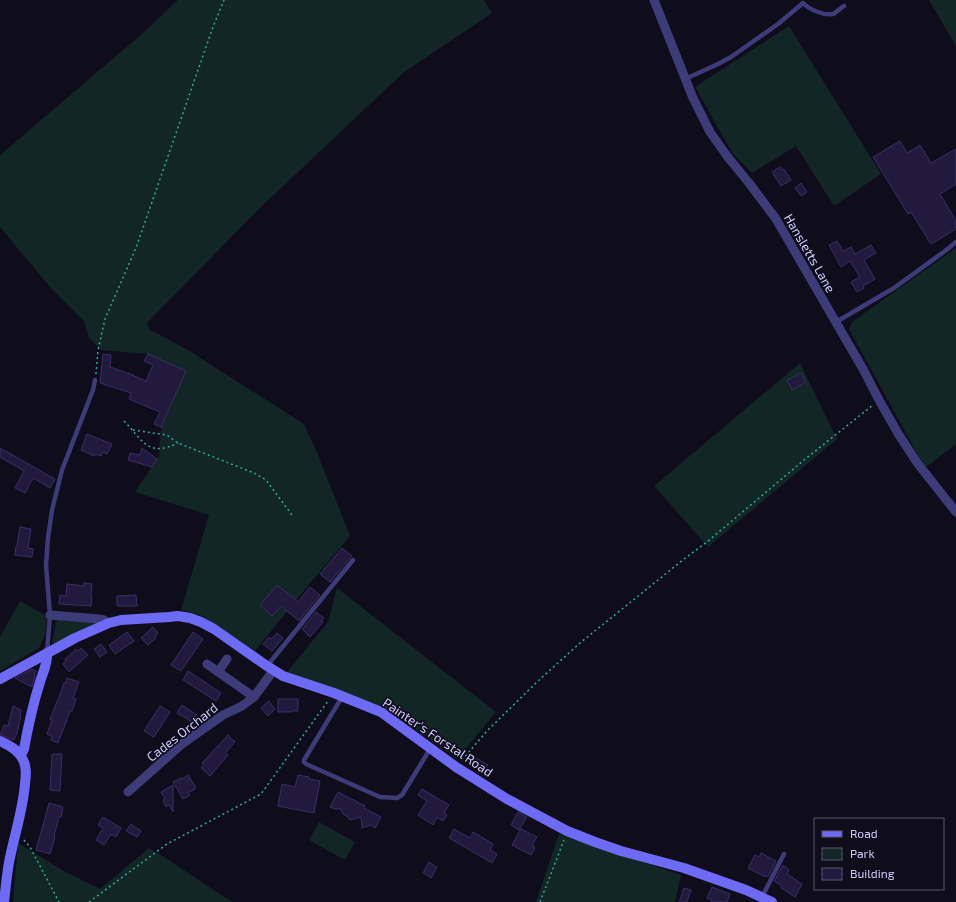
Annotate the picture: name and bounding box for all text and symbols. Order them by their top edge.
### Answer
street label: Hansletts Lane [781,211,839,295]
street label: Painter's Forstal Road [380,694,496,780]
street label: Cades Orchard [143,699,221,765]
legend [814,818,944,890]
text: Road [850,826,878,840]
text: Park [850,846,875,860]
text: Building [850,866,895,880]

